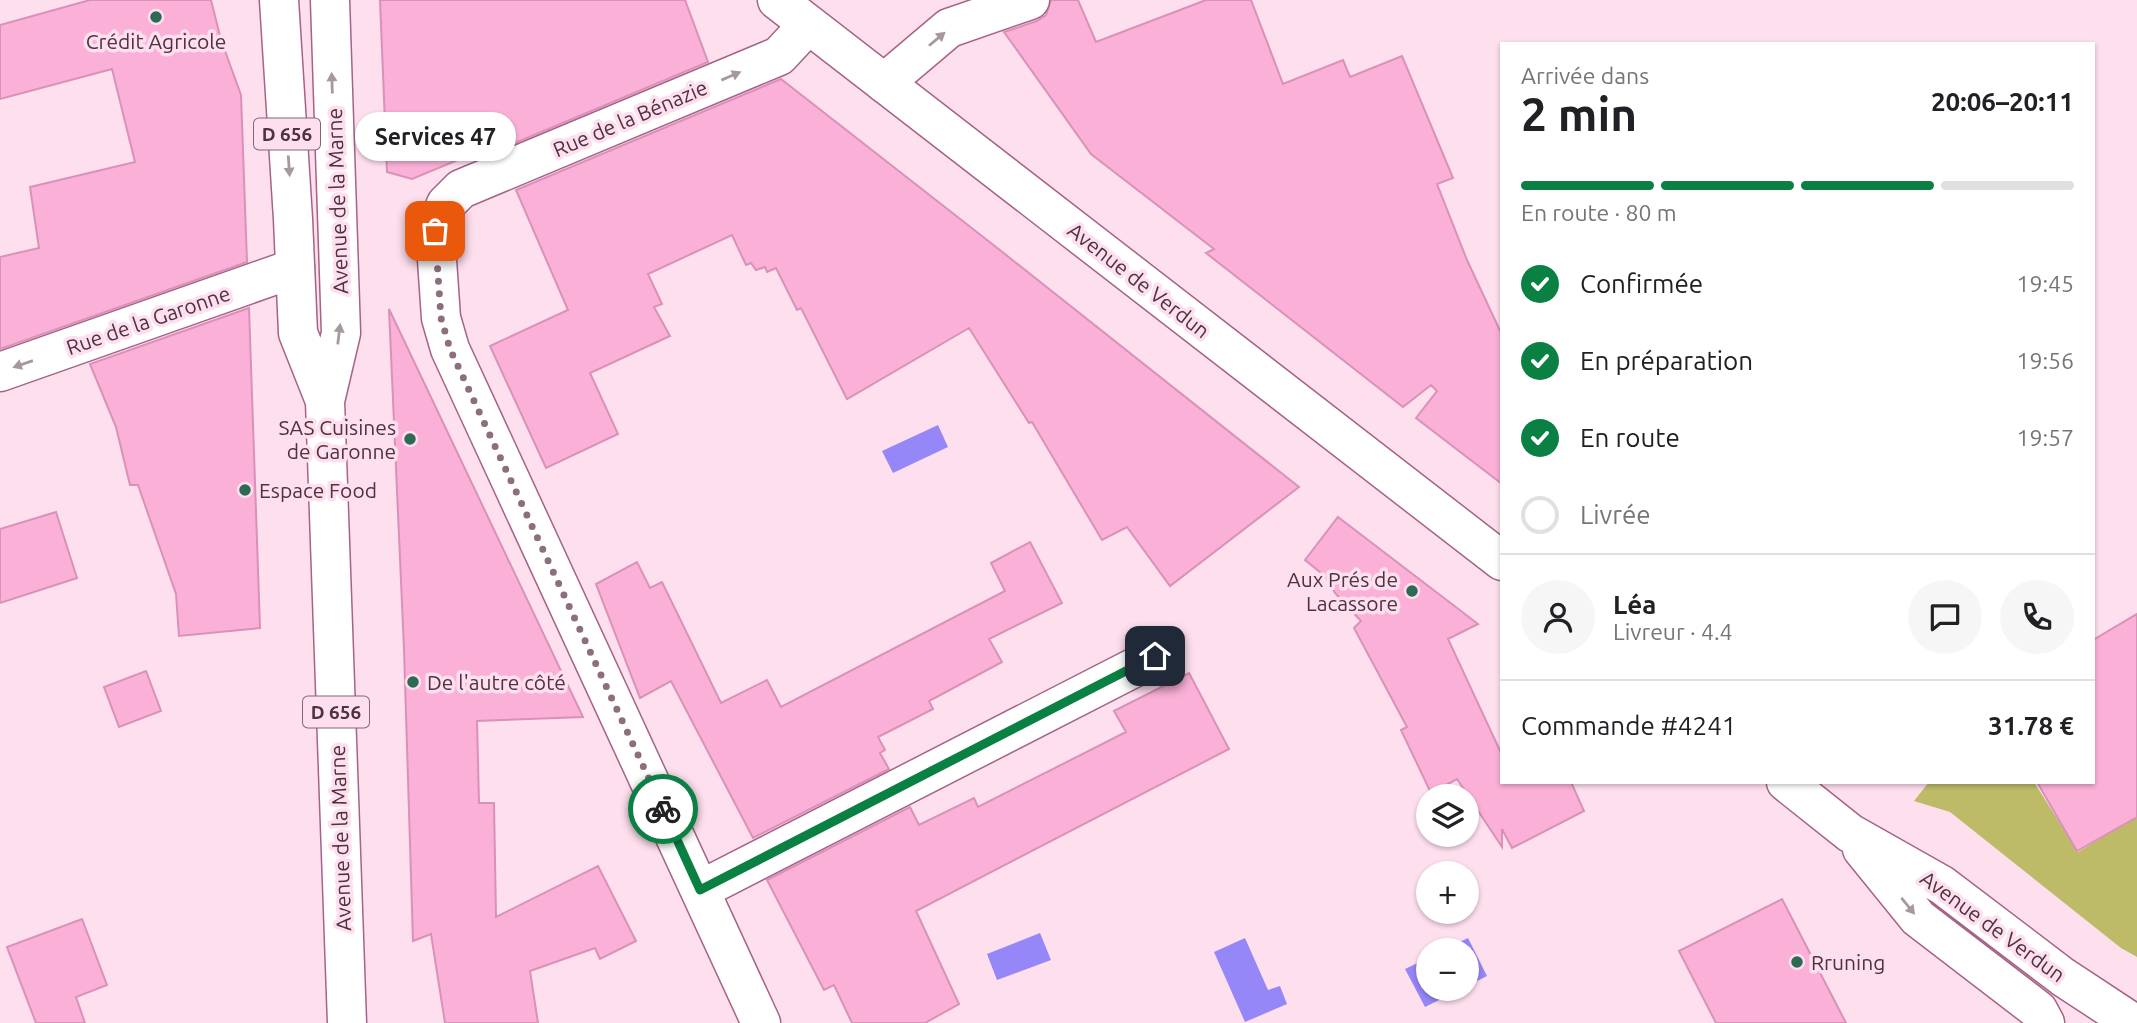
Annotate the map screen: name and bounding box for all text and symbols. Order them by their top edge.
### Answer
marker: Crédit Agricole [148,9,164,25]
place label: Crédit Agricole [86,29,226,53]
one-way arrow [928,32,945,47]
text: Arrivée dans [1521,63,1649,88]
one-way arrow [720,70,741,81]
one-way arrow [327,71,338,93]
street label: Rue de la Bénazie [549,75,711,161]
text: 20:06–20:11 [1931,87,2074,116]
text: 2 min [1521,88,1637,140]
street label: Avenue de la Marne [322,108,352,294]
callout: Services 47 [354,112,516,161]
road number: D 656 [254,118,320,150]
text: Services 47 [375,124,496,149]
one-way arrow [284,155,295,177]
text: En route · 80 m [1521,200,1677,225]
pin [405,201,465,261]
icon: bag [416,212,454,250]
street label: Avenue de Verdun [1064,217,1214,343]
icon: check [1521,265,1559,303]
text: Confirmée [1580,269,1703,298]
text: 19:45 [2016,271,2074,296]
street label: Rue de la Garonne [63,281,233,359]
one-way arrow [334,323,345,345]
icon: check [1521,342,1559,380]
text: En préparation [1580,346,1753,375]
text: 19:56 [2016,348,2074,373]
one-way arrow [12,359,33,370]
place label: SAS Cuisines de Garonne [279,415,396,463]
icon: check [1521,419,1559,457]
text: En route [1580,423,1680,452]
text: 19:57 [2016,425,2074,450]
marker: SAS Cuisines de Garonne [402,431,418,447]
place label: Espace Food [259,478,377,502]
marker: Espace Food [237,482,253,498]
text: Livrée [1580,500,1651,529]
place label: Aux Prés de Lacassore [1287,567,1398,615]
button: person [1521,580,1595,654]
button: chat [1908,580,1982,654]
button: phone [2000,580,2074,654]
marker: Aux Prés de Lacassore [1404,583,1420,599]
text: Léa [1613,590,1656,619]
text: Livreur · 4.4 [1613,619,1733,644]
pin [1125,626,1185,686]
icon: home [1136,637,1174,675]
place label: De l'autre côté [427,670,566,694]
marker: De l'autre côté [405,674,421,690]
road number: D 656 [303,696,369,727]
text: Commande #4241 [1521,711,1737,740]
text: 31.78 € [1988,711,2074,740]
street label: Avenue de la Marne [325,745,355,931]
courier [628,774,698,844]
map controls [1416,784,1479,1001]
button: layers [1416,784,1479,847]
icon: bike [644,790,682,828]
button: + [1416,861,1479,924]
street label: Avenue de Verdun [1916,866,2070,986]
one-way arrow [1900,896,1915,914]
button: − [1416,938,1479,1001]
place label: Rruning [1811,950,1885,974]
marker: Rruning [1789,954,1805,970]

